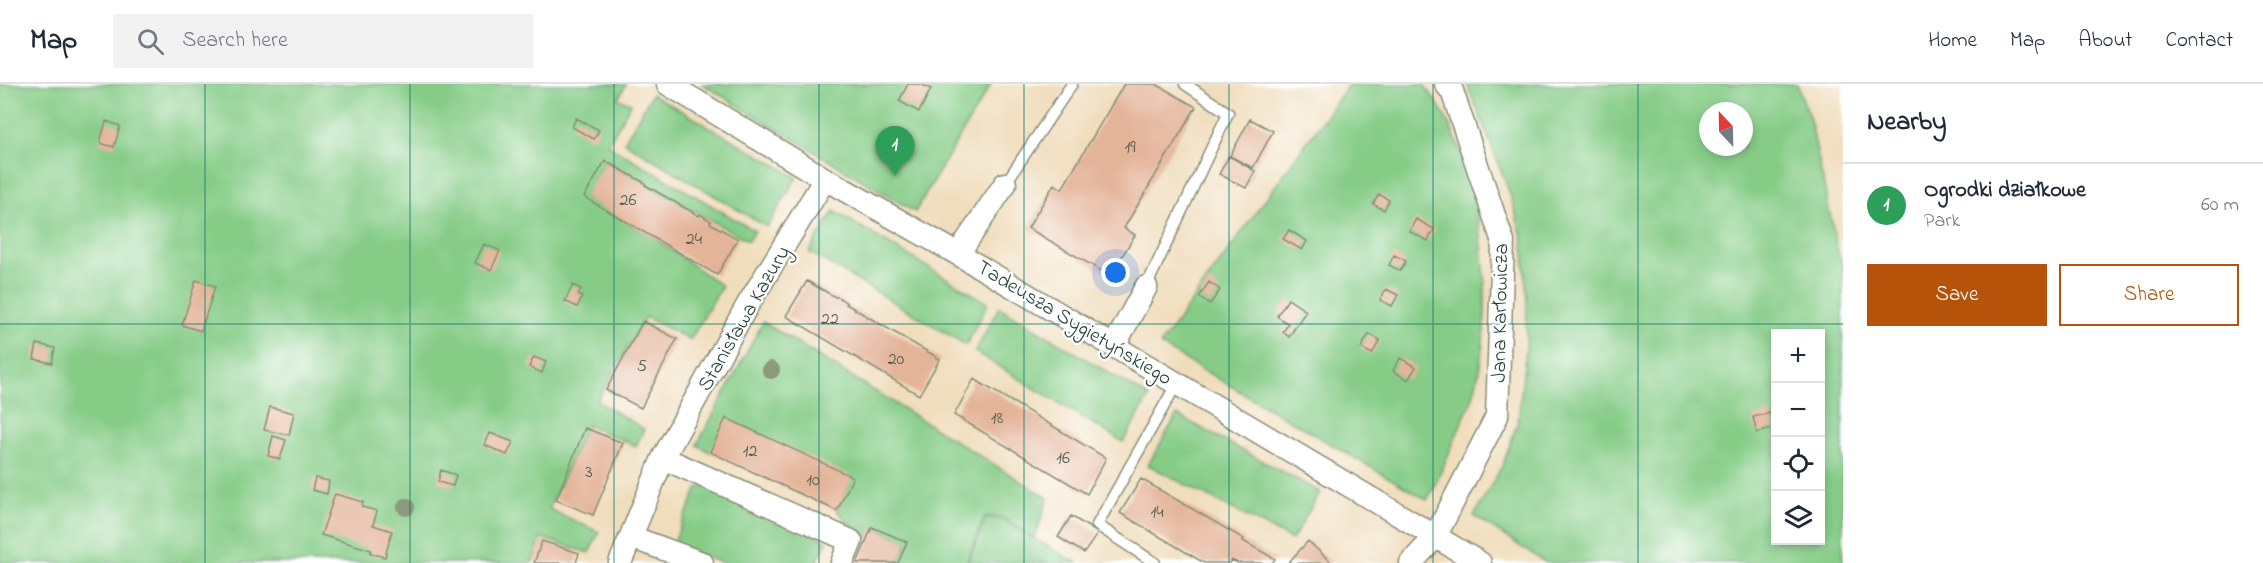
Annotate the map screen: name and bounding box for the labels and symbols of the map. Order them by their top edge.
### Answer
north arrow [1699,102,1753,156]
pin: 1 [876,126,914,176]
house number: 19 [1124,135,1136,161]
house number: 26 [620,188,637,214]
house number: 24 [686,227,703,253]
street label: Stanisława Kazury [691,241,800,398]
street label: Jana Karłowicza [1485,243,1517,383]
street label: Tadeusza Sygietyńskiego [970,253,1177,396]
your location [1101,258,1130,287]
house number: 22 [821,307,839,333]
house number: 20 [888,347,905,373]
house number: 5 [637,354,647,380]
house number: 18 [991,406,1003,432]
house number: 12 [743,439,757,465]
house number: 16 [1056,446,1070,472]
house number: 3 [585,460,593,486]
house number: 10 [806,468,820,494]
house number: 14 [1150,500,1164,526]

